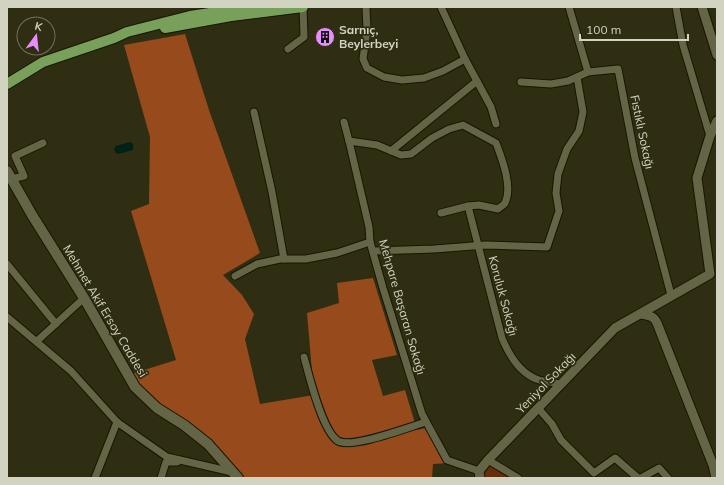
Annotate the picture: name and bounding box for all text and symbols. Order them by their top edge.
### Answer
north arrow [16,16,56,56]
scale bar [580,16,688,42]
text: K [33,19,45,34]
place label: Sarnıç, Beylerbeyi [339,22,398,51]
text: 100 m [586,22,621,37]
building icon: Sarnıç, Beylerbeyi [314,26,336,48]
street label: Fıstıklı Sokağı [627,94,658,170]
street label: Mehpare Başaran Sokağı [376,237,429,376]
street label: Mehmet Akif Ersoy Caddesi [60,242,151,380]
street label: Koruluk Sokağı [486,254,521,338]
street label: Yeniyol Sokağı [512,349,579,417]

